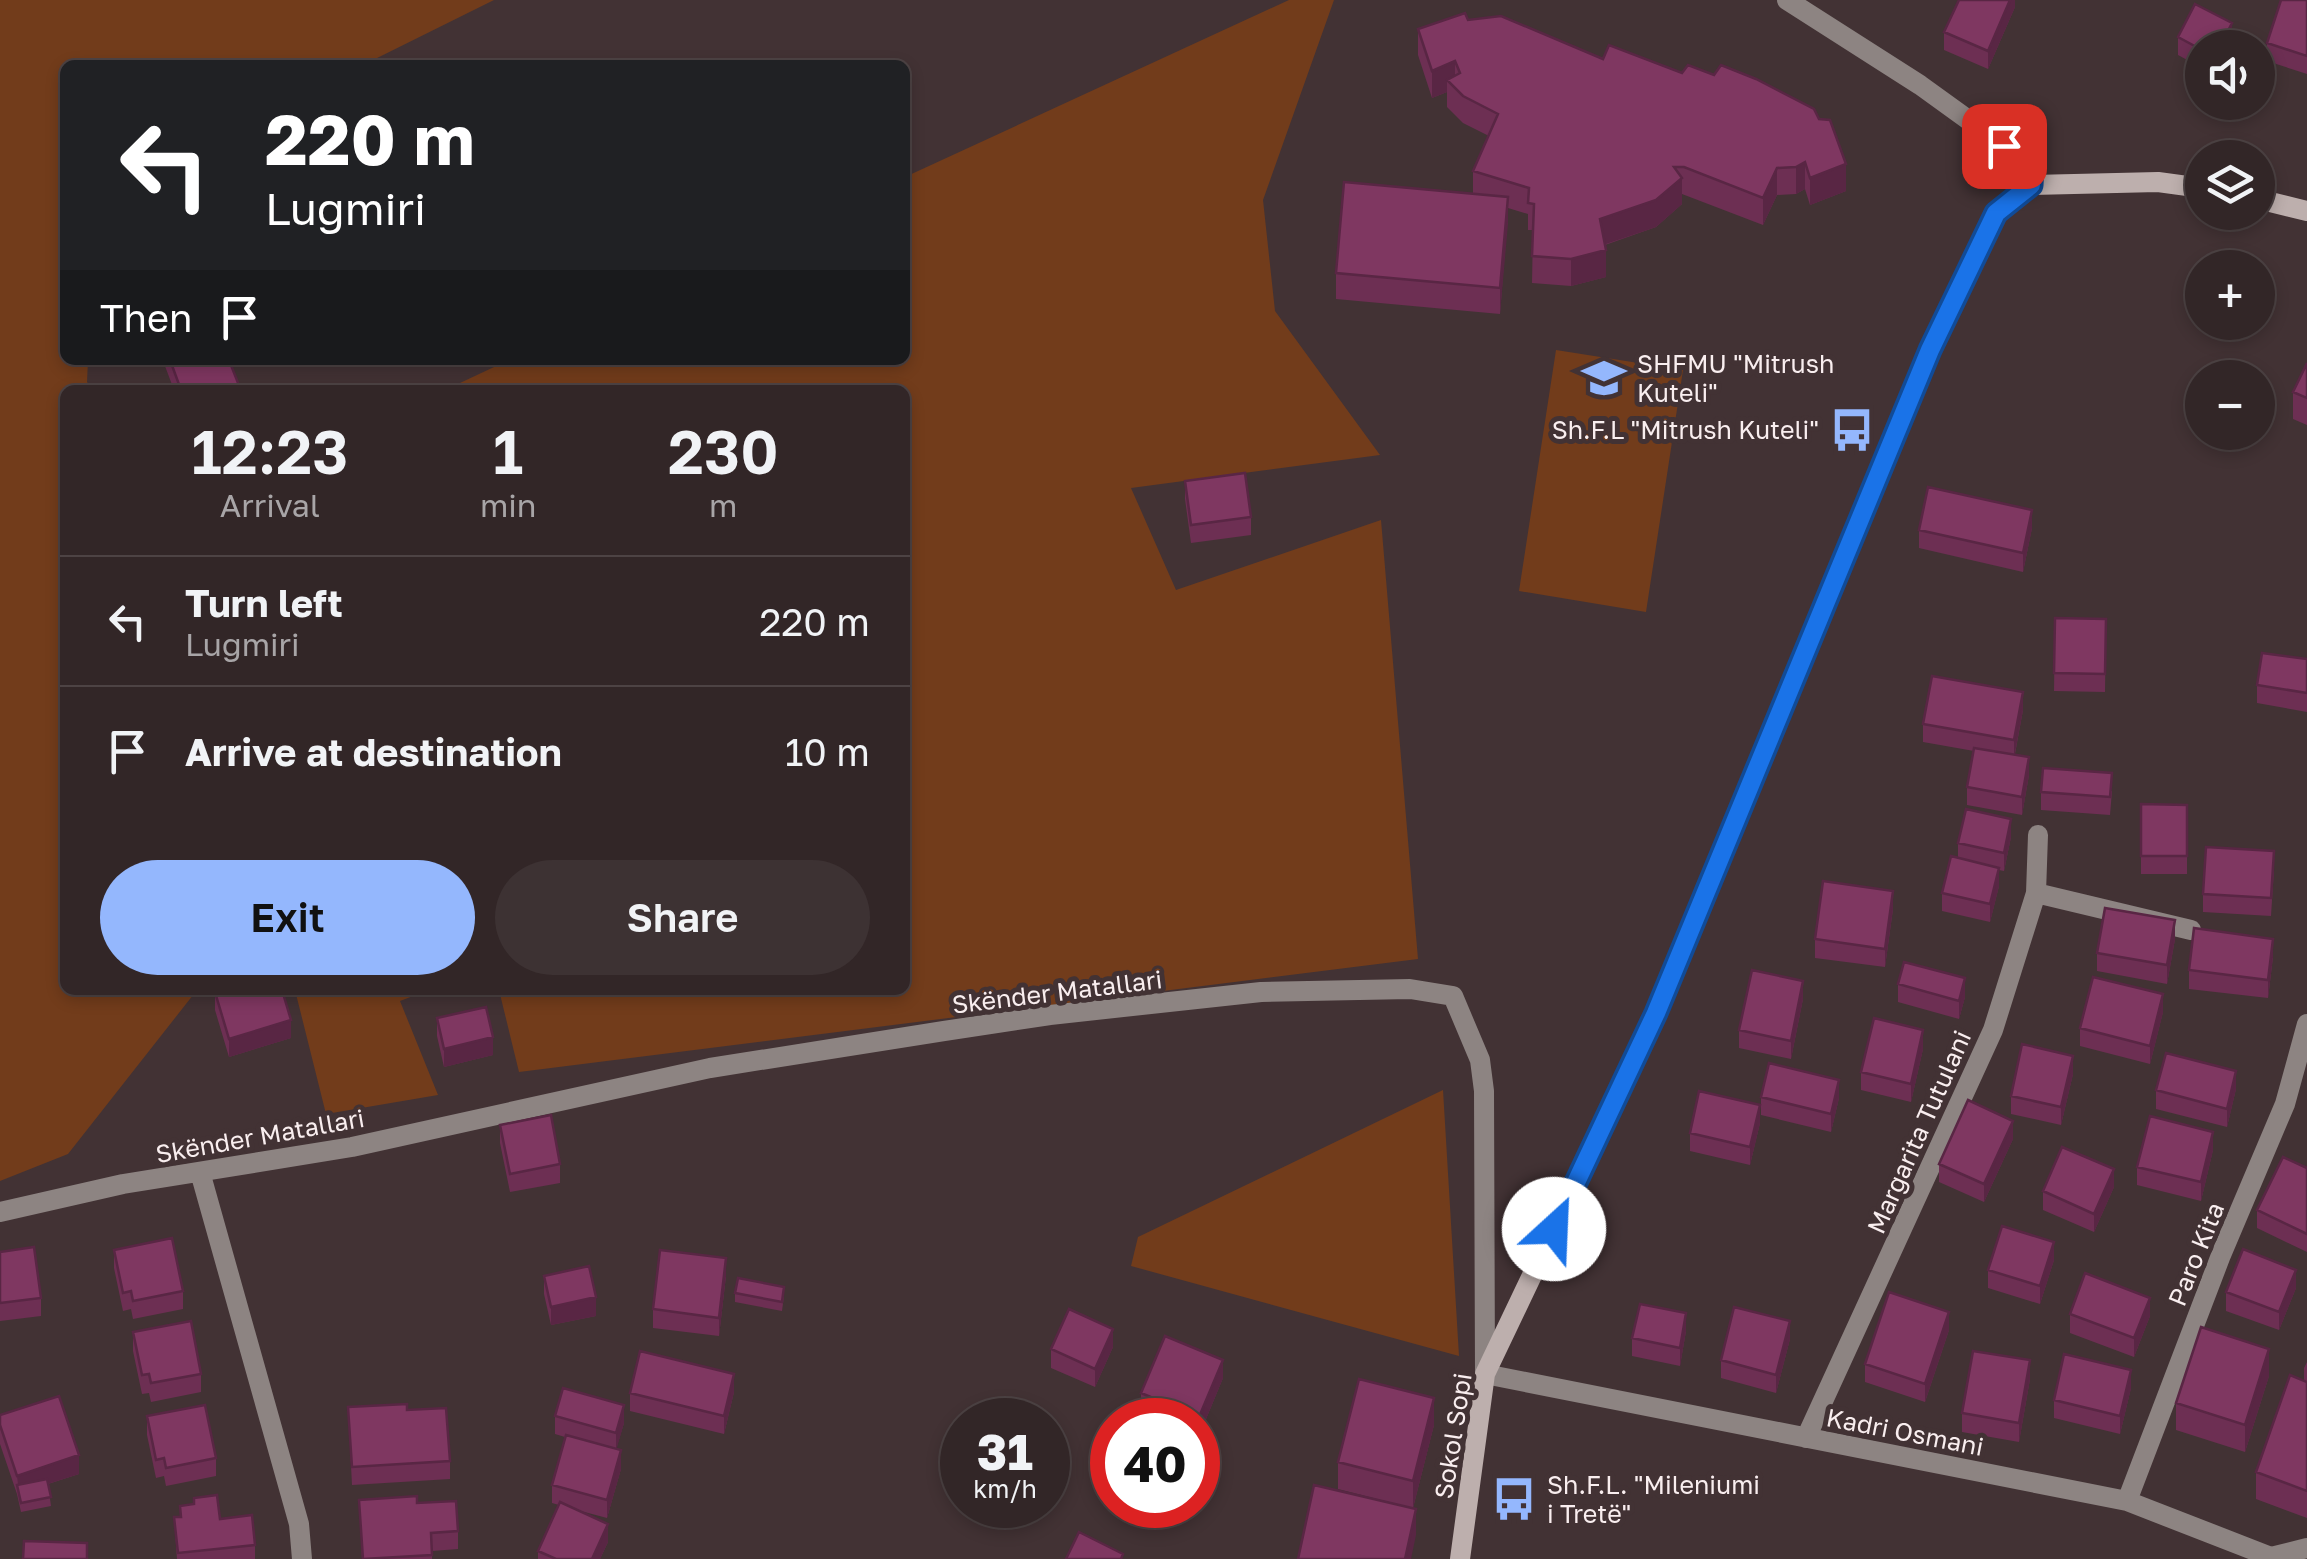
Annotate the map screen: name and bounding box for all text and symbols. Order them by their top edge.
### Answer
map controls [2185,30,2275,450]
button: sound [2185,30,2275,120]
text: 220 m [265,96,475,180]
icon: left [100,100,230,230]
pin [1962,104,2047,189]
icon: arrive [1977,119,2032,174]
button: layers [2185,140,2275,230]
text: Lugmiri [265,181,426,235]
button: + [2185,250,2275,340]
icon: arrive [212,290,267,345]
text: Then [100,295,192,340]
place label: SHFMU "Mitrush Kuteli" [1637,348,1834,408]
school or university icon: SHFMU "Mitrush Kuteli" [1580,354,1628,402]
button: − [2185,360,2275,450]
bus stop icon: Sh.F.L "Mitrush Kuteli" [1828,406,1876,454]
place label: Sh.F.L "Mitrush Kuteli" [1552,414,1819,445]
text: 12:23 [191,415,348,487]
text: 1 [493,415,523,487]
text: 230 [668,415,778,487]
text: Arrival [220,486,320,524]
text: min [480,486,536,524]
text: m [709,486,737,524]
text: Turn left [185,580,343,625]
icon: left [100,594,155,649]
text: 220 m [759,599,870,644]
text: Lugmiri [185,625,300,663]
icon: arrive [100,724,155,779]
text: Arrive at destination [185,729,562,774]
text: 10 m [785,729,870,774]
button: Exit [100,860,475,975]
button: Share [495,860,870,975]
street label: Skënder Matallari [950,963,1164,1020]
street label: Margarita Tutulani [1860,1025,1977,1238]
street label: Skënder Matallari [153,1102,367,1169]
position arrow [1502,1177,1606,1281]
street label: Paro Kita [2161,1197,2230,1310]
street label: Sokol Sopi [1427,1371,1478,1501]
speed limit sign: 40 [1090,1398,1220,1528]
street label: Kadri Osmani [1824,1401,1986,1462]
text: 31 [977,1421,1033,1481]
place label: Sh.F.L. "Mileniumi i Tretë" [1547,1469,1760,1529]
text: km/h [973,1473,1037,1504]
bus stop icon: Sh.F.L. "Mileniumi i Tretë" [1490,1475,1538,1523]

